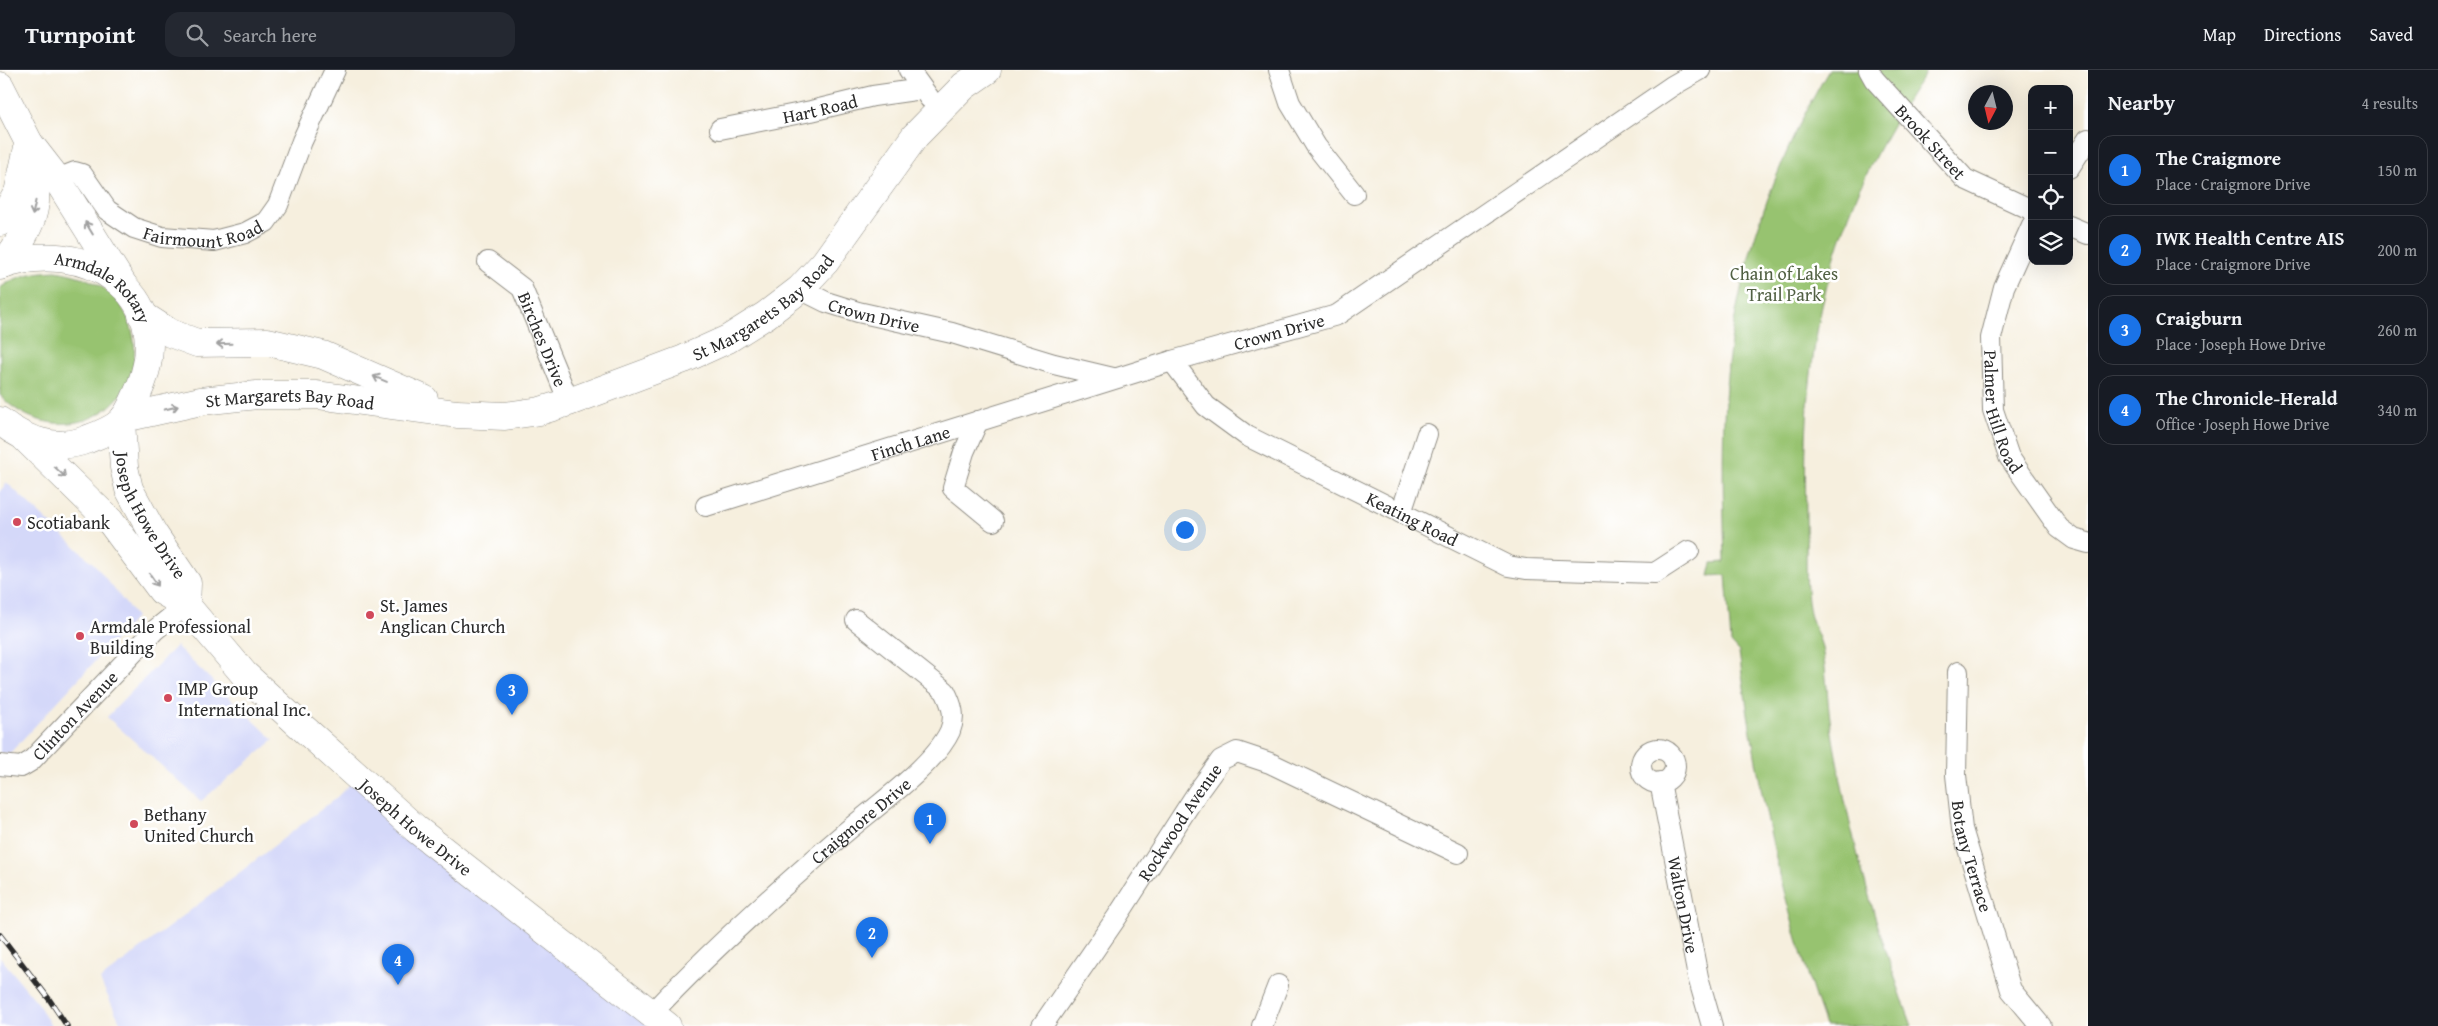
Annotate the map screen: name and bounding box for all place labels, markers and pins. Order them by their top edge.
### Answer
place label: Scotiabank [27,509,111,536]
marker: Scotiabank [11,516,23,528]
place label: St. James Anglican Church [380,592,505,640]
marker: St. James Anglican Church [364,609,376,621]
place label: Armdale Professional Building [90,613,251,661]
marker: Armdale Professional Building [74,630,86,642]
pin: 3 [496,674,528,715]
place label: IMP Group International Inc. [178,675,311,723]
marker: IMP Group International Inc. [162,692,174,704]
place label: Bethany United Church [144,801,254,849]
pin: 1 [914,803,946,844]
marker: Bethany United Church [128,818,140,830]
pin: 2 [856,917,888,958]
pin: 4 [382,944,414,985]

